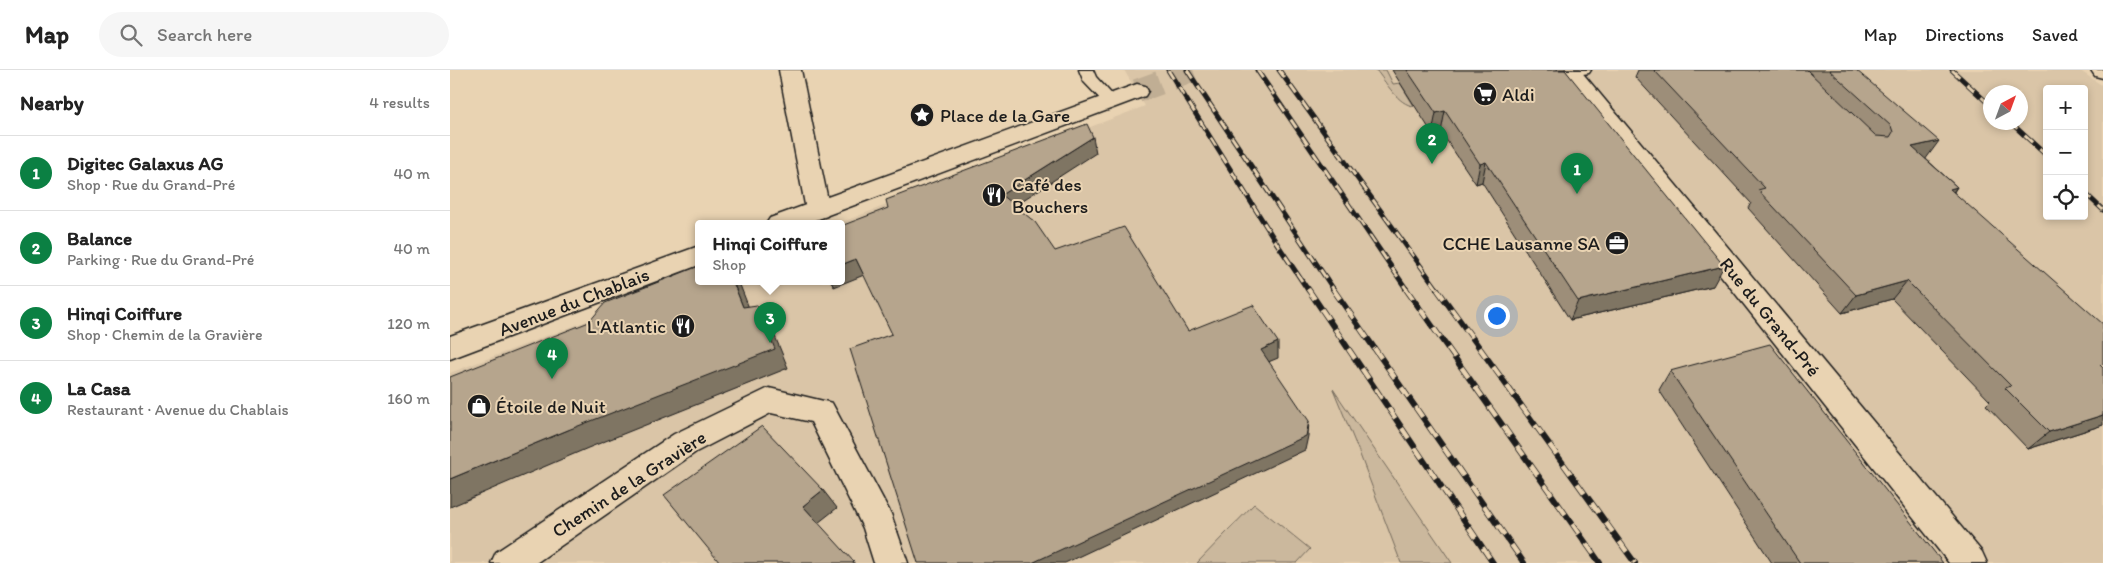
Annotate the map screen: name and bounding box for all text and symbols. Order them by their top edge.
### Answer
search box [99,12,449,57]
text: Map [25,20,69,49]
icon: search [117,21,145,49]
text: Search here [157,23,252,46]
text: Map [1864,24,1897,46]
text: Directions [1925,24,2004,46]
text: Saved [2032,24,2078,46]
supermarket icon: Aldi [1472,81,1498,107]
place label: Aldi [1502,83,1535,106]
north arrow [1983,85,2028,130]
map controls [2043,85,2088,220]
button: + [2043,85,2088,130]
text: Nearby [20,90,84,115]
text: 4 results [369,93,430,112]
place icon: Place de la Gare [909,102,935,128]
place label: Place de la Gare [940,104,1070,127]
pin: 2 [1416,123,1448,164]
button: − [2043,130,2088,175]
text: Digitec Galaxus AG [67,152,224,175]
pin: 1 [1561,153,1593,194]
text: 1 [32,164,40,183]
text: 40 m [393,164,430,183]
place label: Café des Bouchers [1012,173,1088,218]
text: Shop · Rue du Grand-Pré [67,175,235,194]
button: locate [2043,175,2088,220]
restaurant icon: Café des Bouchers [981,182,1007,208]
popup [695,220,845,285]
text: Balance [67,227,132,250]
office icon: CCHE Lausanne SA [1604,230,1630,256]
text: Hinqi Coiffure [712,232,828,255]
place label: CCHE Lausanne SA [1442,232,1600,255]
text: 2 [32,239,40,258]
text: 40 m [393,239,430,258]
text: Parking · Rue du Grand-Pré [67,250,254,269]
street label: Rue du Grand-Pré [1715,253,1825,381]
text: Shop [712,255,746,274]
street label: Avenue du Chablais [496,263,652,341]
text: Hinqi Coiffure [67,302,182,325]
pin: 3 [754,302,786,343]
your location [1484,303,1510,329]
restaurant icon: L'Atlantic [670,313,696,339]
text: 3 [32,314,40,333]
text: 120 m [387,314,430,333]
place label: L'Atlantic [587,315,666,338]
text: Shop · Chemin de la Gravière [67,325,263,344]
pin: 4 [536,338,568,379]
text: La Casa [67,377,131,400]
text: 4 [31,389,41,408]
text: 160 m [387,389,430,408]
shop icon: Étoile de Nuit [466,393,492,419]
place label: Étoile de Nuit [496,395,606,418]
text: Restaurant · Avenue du Chablais [67,400,289,419]
street label: Chemin de la Gravière [548,426,710,542]

